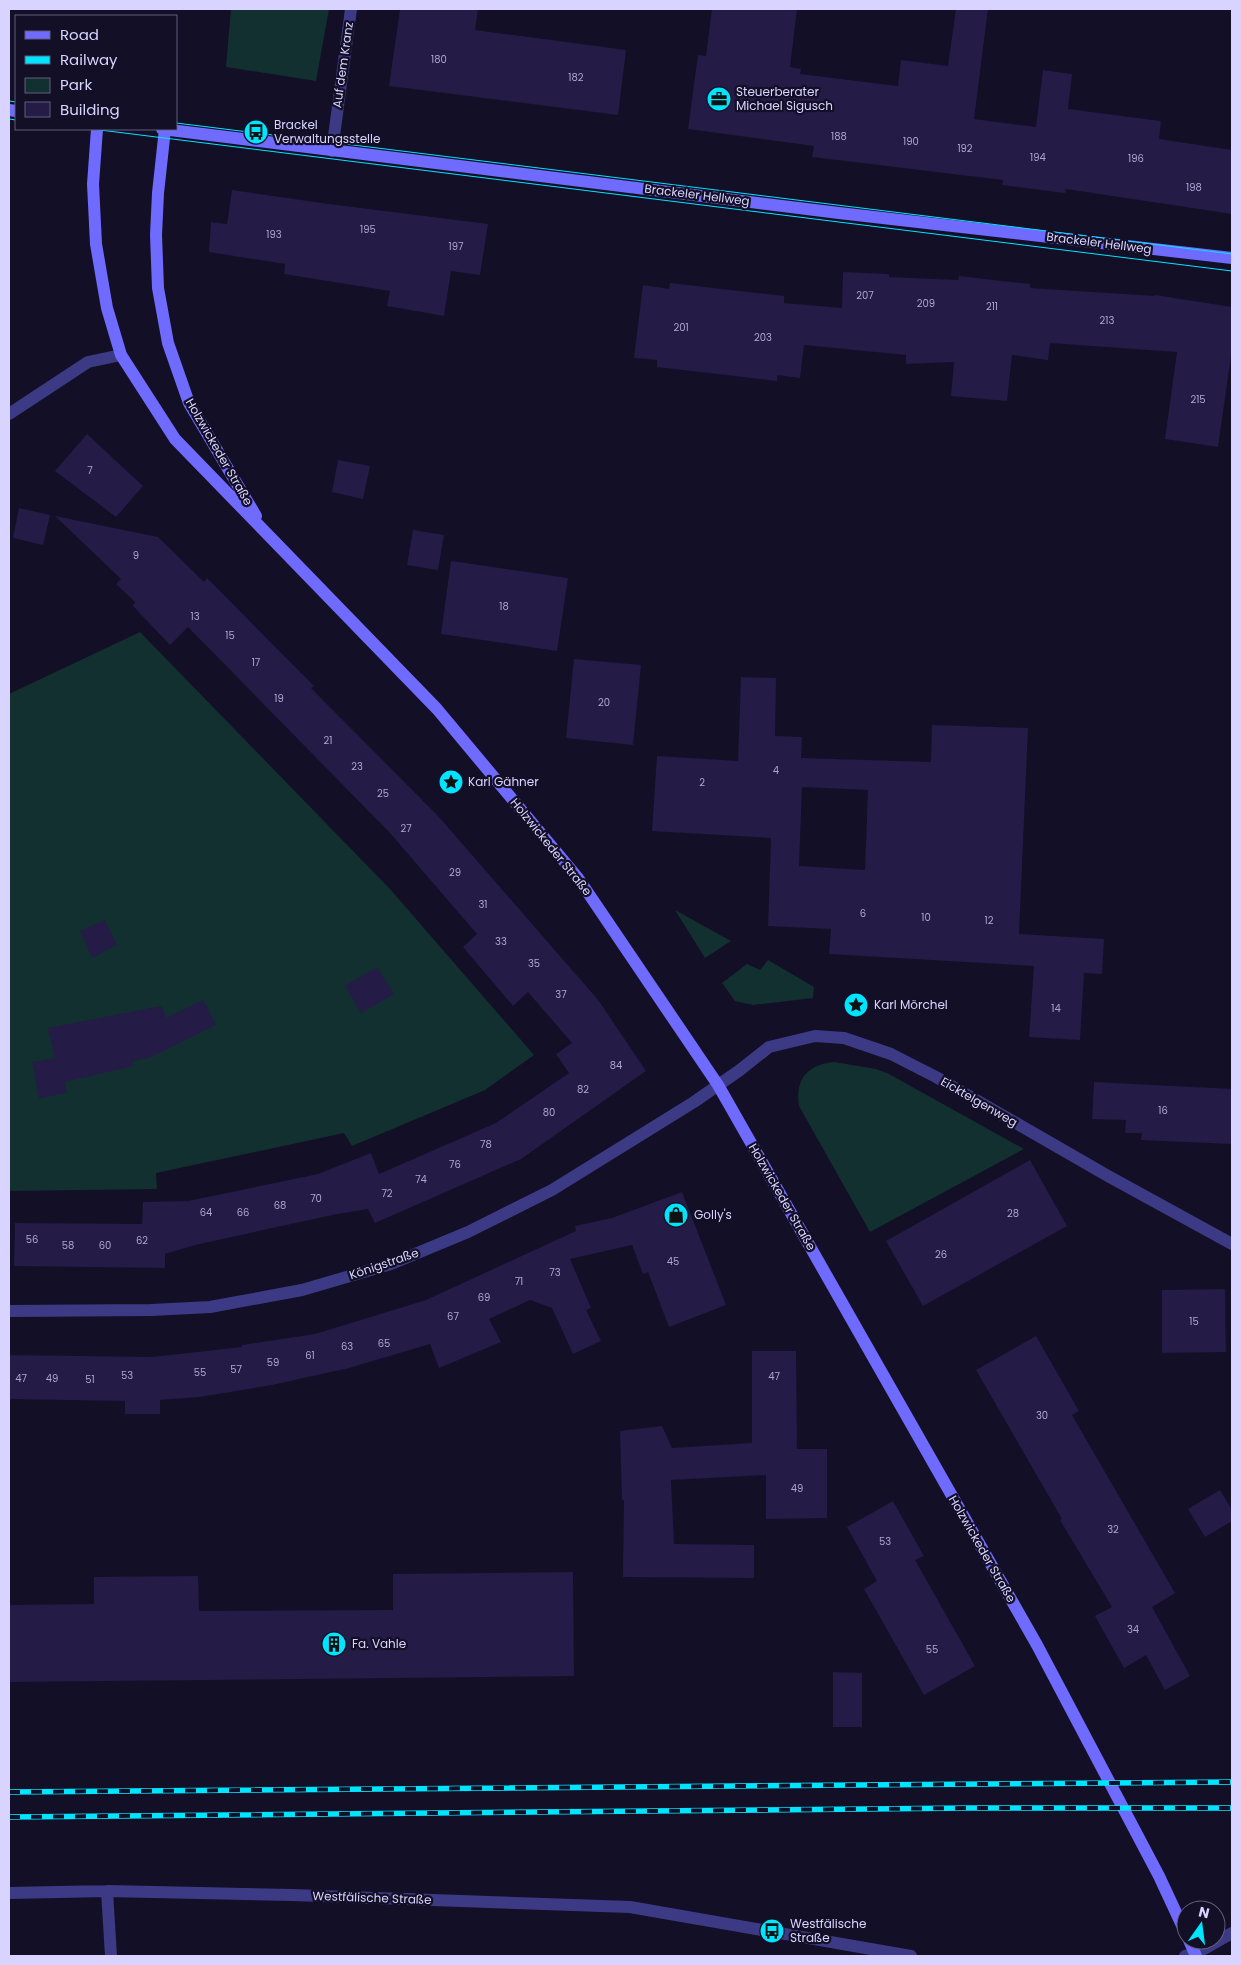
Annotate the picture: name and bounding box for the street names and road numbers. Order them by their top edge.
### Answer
street label: Auf dem Kranz [328,21,357,109]
street label: Brackeler Hellweg [643,180,751,209]
street label: Brackeler Hellweg [1045,228,1153,257]
street label: Holzwickeder Straße [182,395,257,508]
street label: Holzwickeder Straße [507,794,596,899]
street label: Eicktelgenweg [938,1073,1021,1130]
street label: Holzwickeder Straße [745,1140,820,1253]
street label: Königstraße [347,1244,421,1283]
street label: Holzwickeder Straße [945,1492,1020,1605]
street label: Westfälische Straße [312,1887,432,1908]

